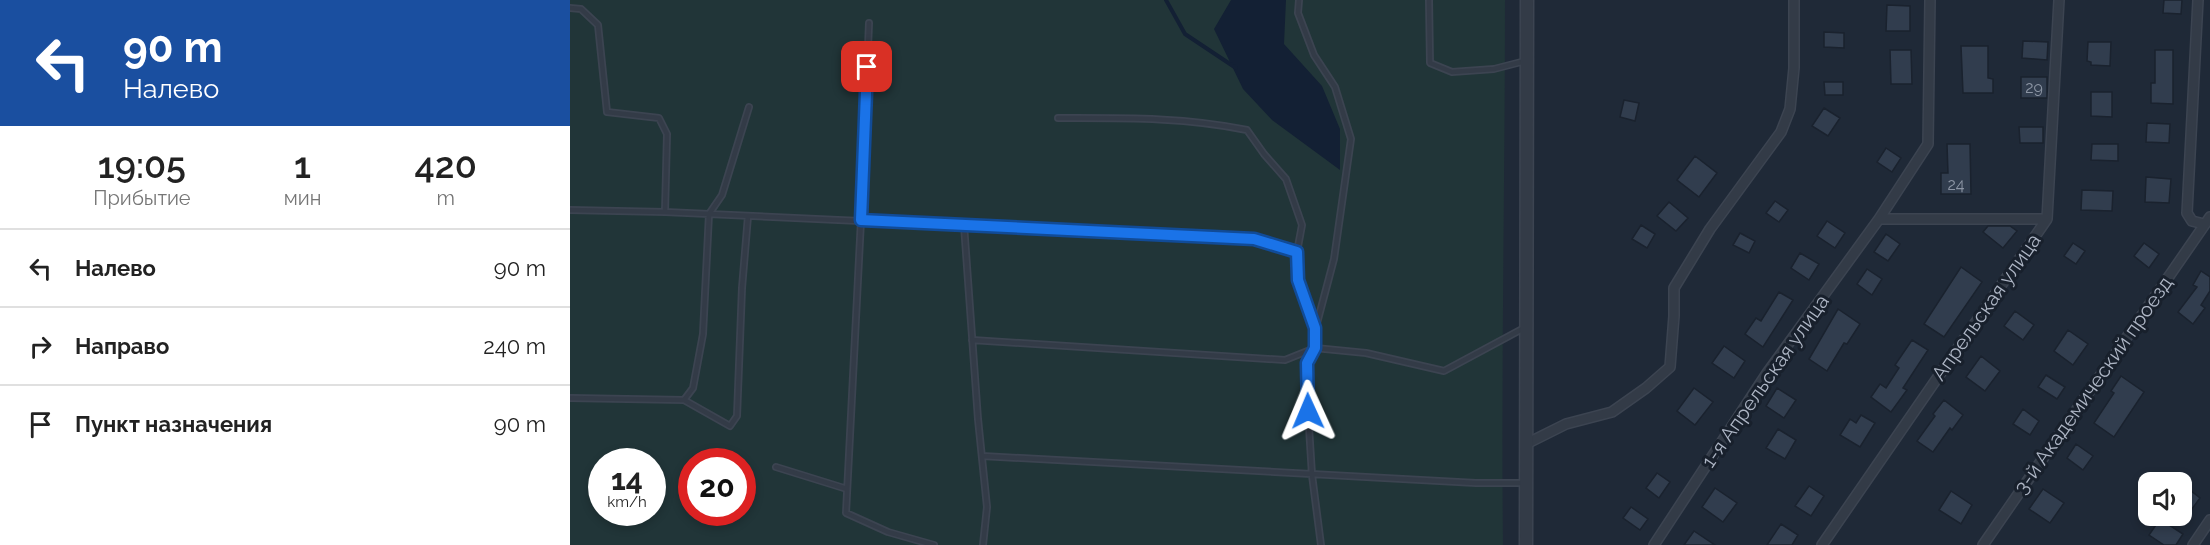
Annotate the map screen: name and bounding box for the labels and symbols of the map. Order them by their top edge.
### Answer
pin [841,41,892,92]
house number: 29 [2025,78,2043,97]
house number: 24 [1947,175,1965,194]
street label: Апрельская улица [1926,229,2046,385]
street label: 3-й Академический проезд [2009,271,2178,498]
street label: 1-я Апрельская улица [1696,290,1834,472]
position arrow [1276,379,1340,443]
speed limit sign: 20 [678,448,756,526]

